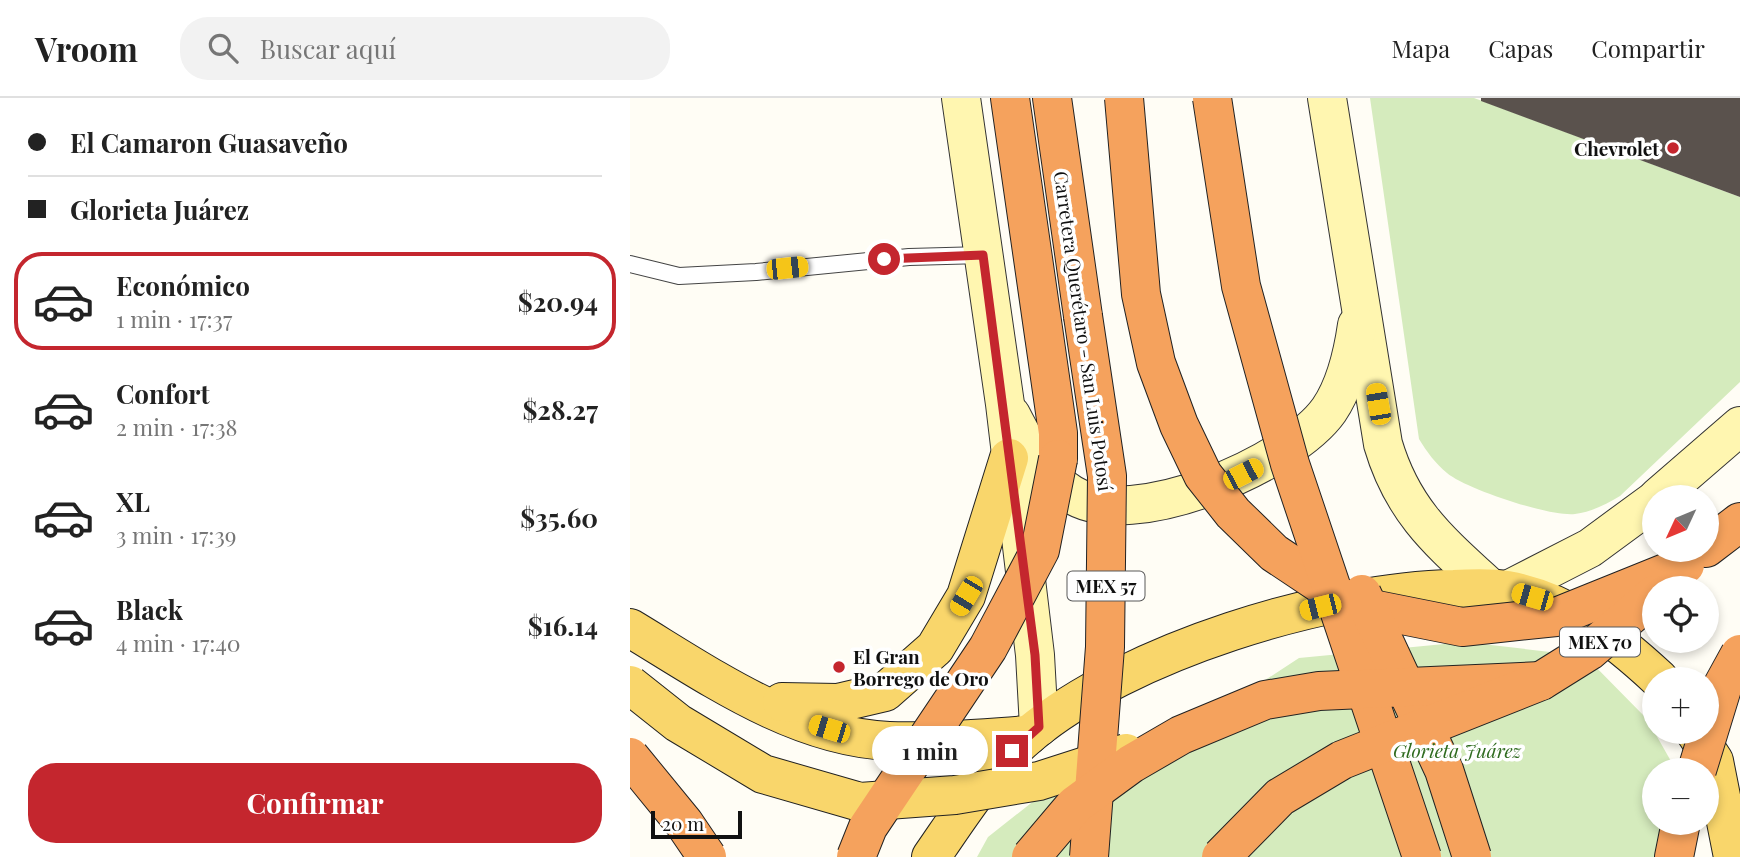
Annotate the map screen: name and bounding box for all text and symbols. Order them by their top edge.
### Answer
search box [180,17,670,80]
text: Vroom [35,26,138,70]
icon: search [204,29,242,67]
text: Buscar aquí [260,31,396,66]
text: Mapa [1392,32,1450,64]
text: Capas [1488,32,1553,64]
text: Compartir [1591,32,1705,64]
text: El Camaron Guasaveño [70,125,348,160]
place label: Chevrolet [1574,135,1659,161]
marker: Chevrolet [1665,140,1681,156]
street label: Carretera Querétaro - San Luis Potosí [1049,169,1119,493]
text: Glorieta Juárez [70,192,249,227]
route start [868,243,900,275]
car [766,255,809,281]
text: Económico [116,268,250,303]
icon: car [32,270,95,333]
text: $20.94 [518,284,598,319]
text: 1 min · 17:37 [116,303,232,334]
text: Confort [116,376,210,411]
icon: car [32,378,95,441]
car [1365,381,1392,427]
text: $28.27 [522,392,598,427]
text: 2 min · 17:38 [116,411,237,442]
car [1220,455,1267,493]
text: XL [116,484,150,519]
north arrow [1642,485,1718,562]
map controls [1642,485,1719,835]
icon: car [32,486,95,549]
text: $35.60 [520,500,598,535]
text: 3 min · 17:39 [116,519,237,550]
road number: MEX 57 [1068,572,1144,600]
car [947,573,986,619]
button: locate [1642,576,1719,653]
car [1509,581,1556,613]
text: Black [116,592,183,627]
car [1298,592,1343,622]
icon: car [32,594,95,657]
text: $16.14 [528,608,598,643]
text: 4 min · 17:40 [116,627,241,658]
road number: MEX 70 [1560,628,1640,656]
place label: El Gran Borrego de Oro [853,643,989,691]
marker: El Gran Borrego de Oro [831,659,847,675]
button: + [1642,667,1719,744]
car [806,713,853,745]
callout: 1 min [872,726,988,776]
text: 1 min [902,735,958,766]
route end [996,735,1028,767]
park label: Glorieta Juárez [1393,737,1523,763]
button: − [1642,758,1719,835]
button: Confirmar [28,763,602,843]
scale bar [651,808,742,840]
text: 20 m [662,810,704,836]

